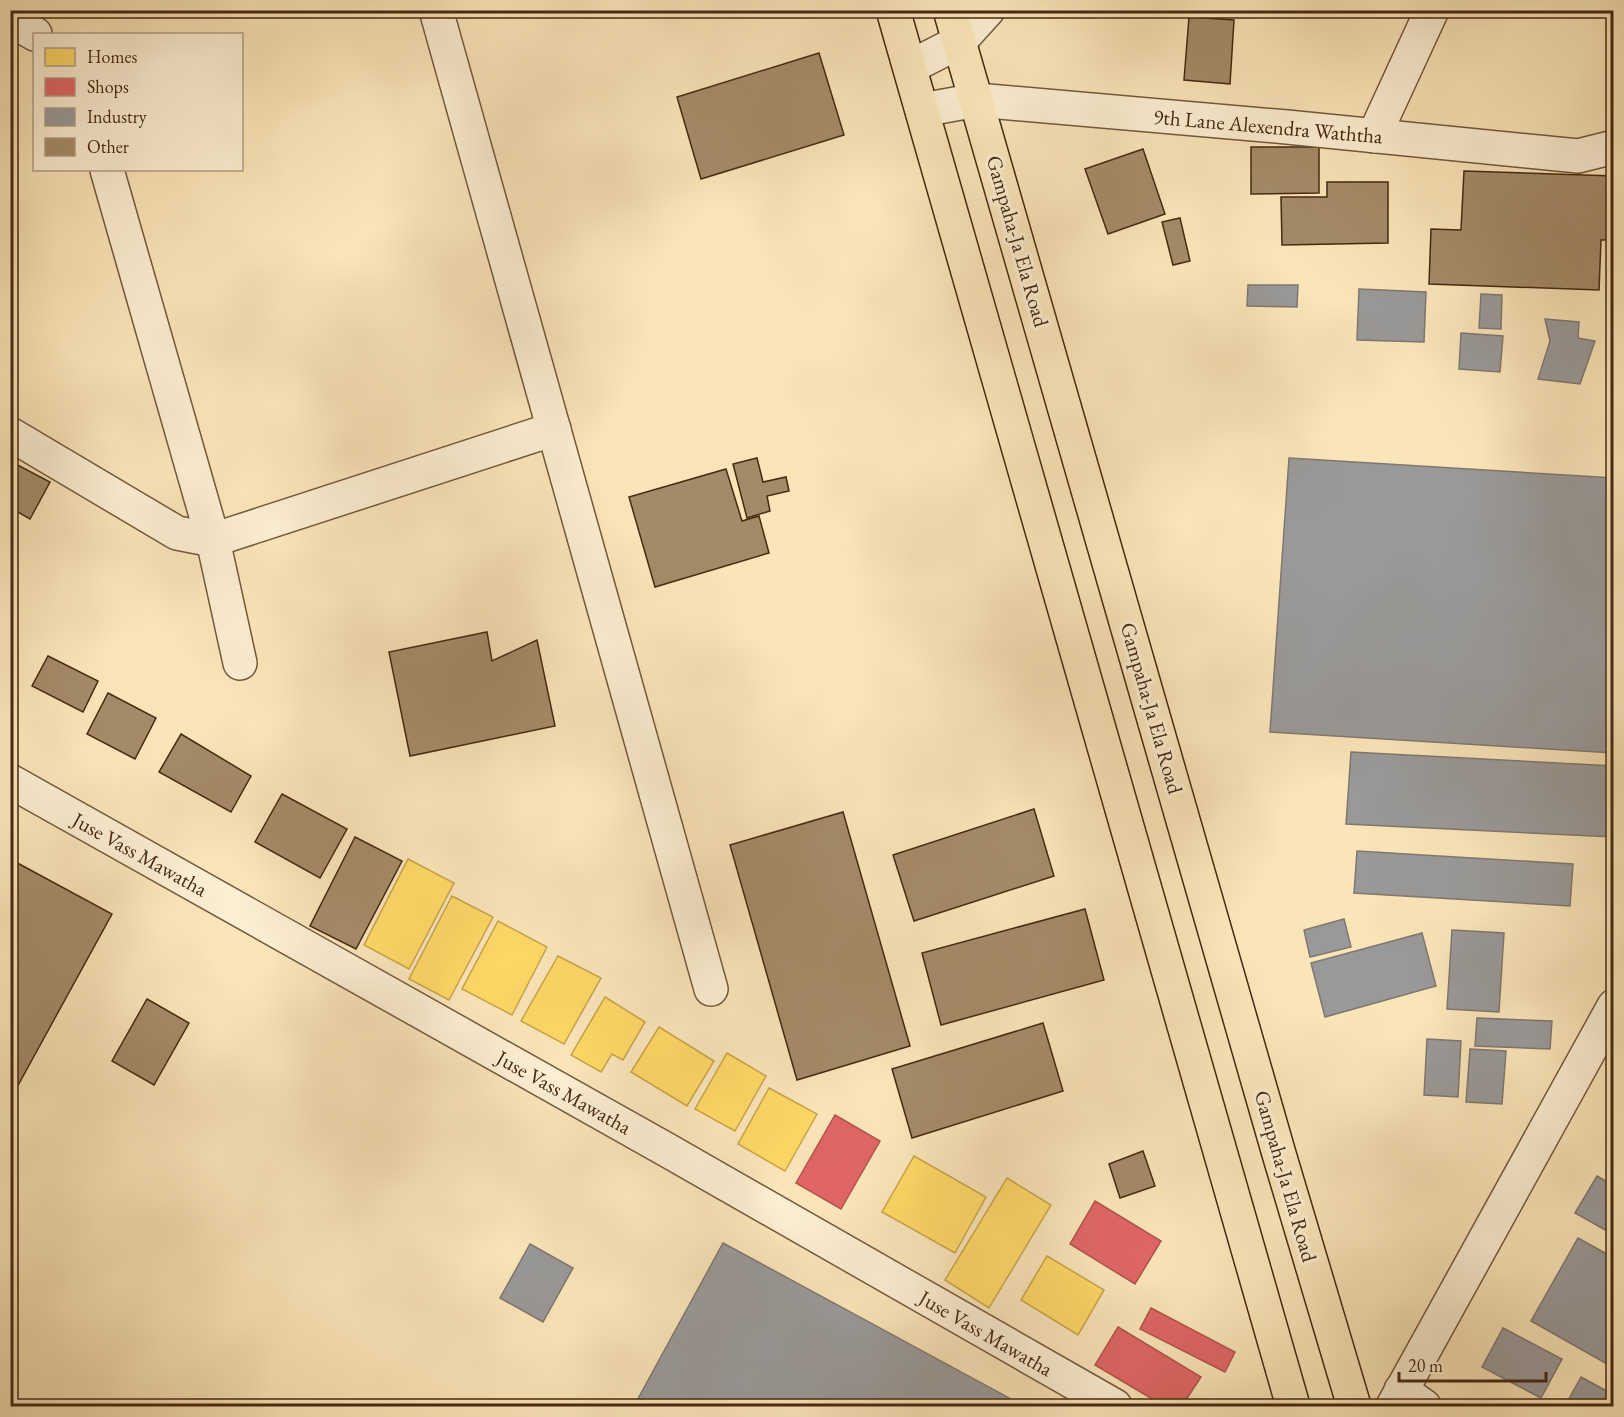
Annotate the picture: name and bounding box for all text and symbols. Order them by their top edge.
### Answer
legend [33,33,243,171]
text: Homes [87,45,138,68]
text: Shops [87,75,129,98]
street label: 9th Lane Alexendra Waththa [1152,103,1384,150]
text: Industry [87,105,147,128]
text: Other [87,135,129,158]
street label: Gampaha-Ja Ela Road [981,152,1055,330]
street label: Gampaha-Ja Ela Road [1115,619,1189,797]
street label: Juse Vass Mawatha [66,805,213,903]
street label: Juse Vass Mawatha [490,1043,637,1141]
street label: Gampaha-Ja Ela Road [1249,1087,1323,1265]
street label: Juse Vass Mawatha [912,1283,1058,1383]
scale bar [1399,1345,1546,1383]
text: 20 m [1408,1354,1443,1377]

